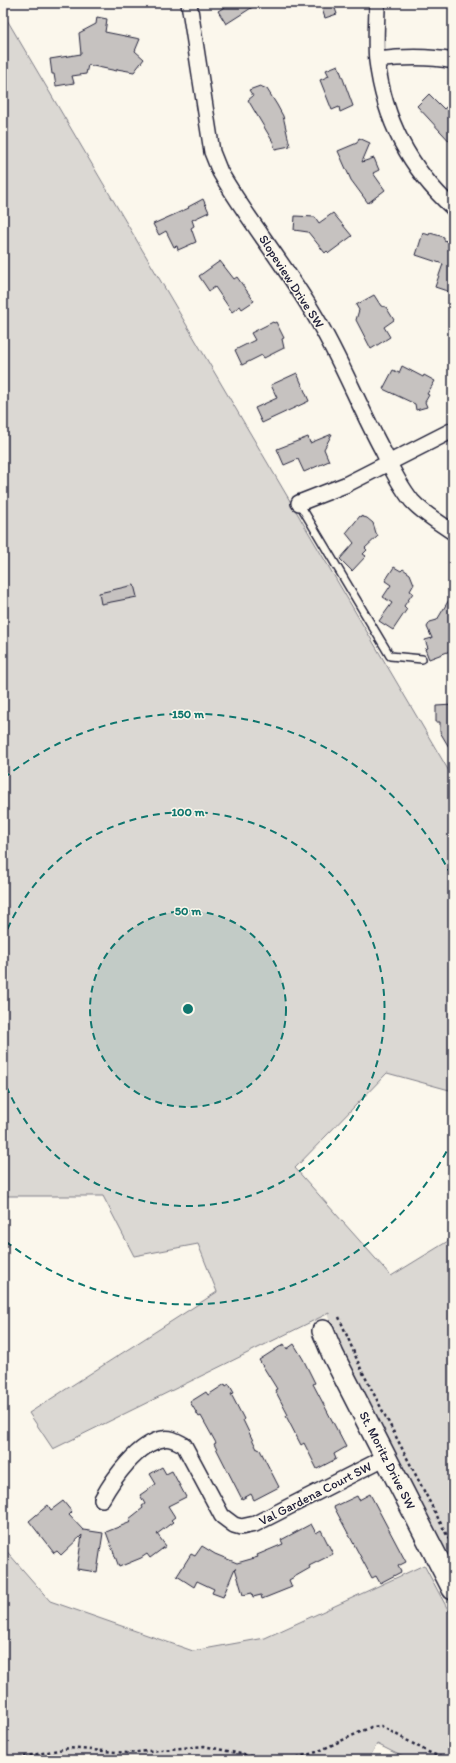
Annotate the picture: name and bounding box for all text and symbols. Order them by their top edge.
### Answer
street label: Slopeview Drive SW [256,232,327,331]
text: 150 m [172,707,205,721]
text: 100 m [171,805,205,819]
text: 50 m [175,904,202,918]
centre of rings [181,1002,195,1016]
street label: St. Moritz Drive SW [356,1409,419,1512]
street label: Val Gardena Court SW [256,1459,374,1528]

